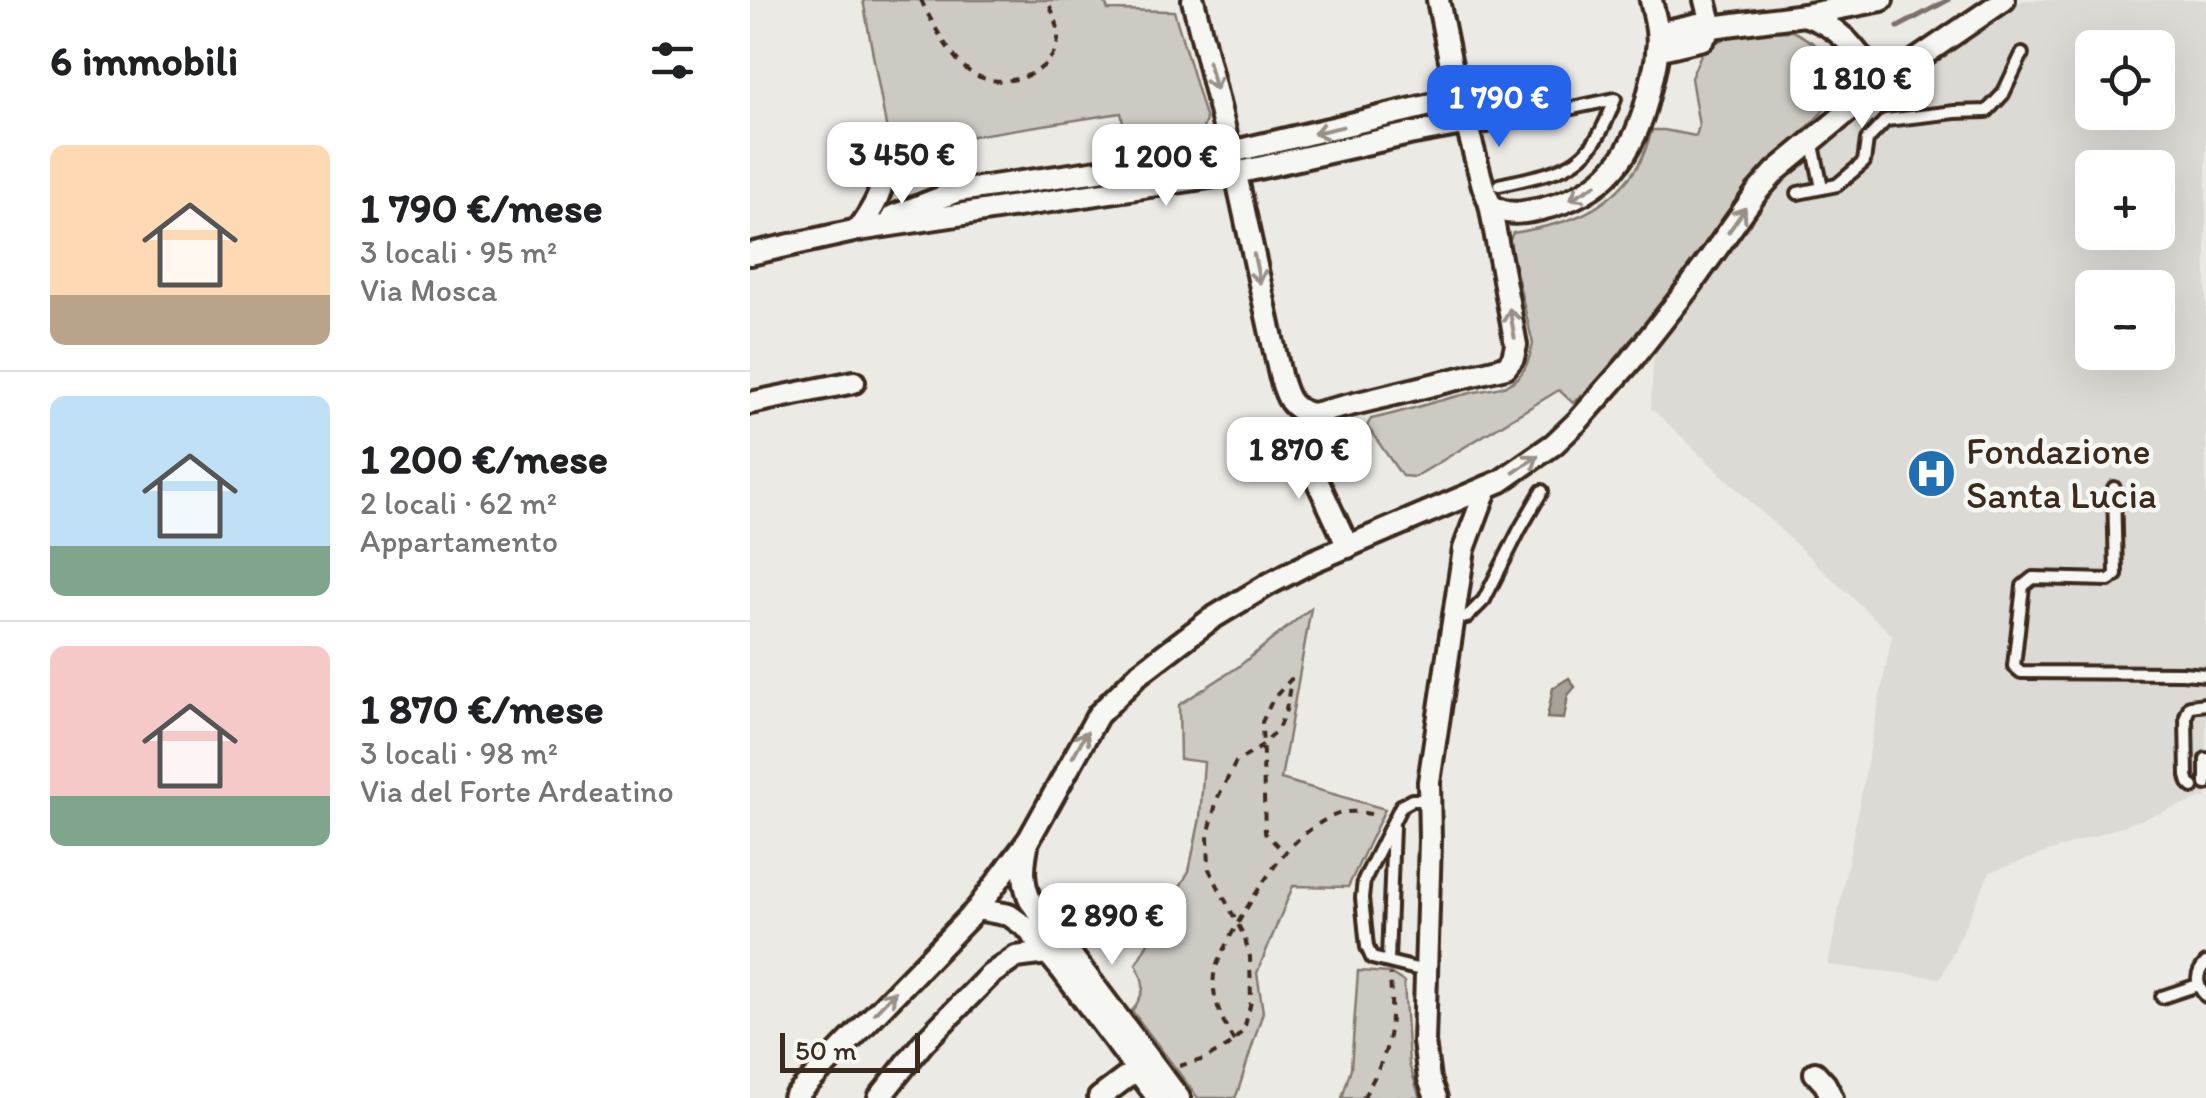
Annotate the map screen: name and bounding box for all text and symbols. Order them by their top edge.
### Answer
map controls [2075,30,2175,370]
button: locate [2075,30,2175,130]
icon: filters [645,33,700,88]
text: 6 immobili [50,35,238,86]
pin: 1 810 € [1770,46,1954,131]
one-way arrow [1204,59,1222,91]
text: 1 810 € [1812,59,1912,97]
pin: 1 790 € [1407,65,1591,150]
text: 1 790 € [1449,78,1549,116]
pin: 3 450 € [810,122,994,207]
one-way arrow [1313,122,1345,140]
pin: 1 200 € [1074,124,1258,209]
text: 3 450 € [849,135,955,173]
text: 1 200 € [1114,137,1218,175]
button: + [2075,150,2175,250]
text: 1 790 €/mese [360,182,603,233]
one-way arrow [1569,182,1599,202]
icon: home [130,185,250,305]
one-way arrow [1726,207,1747,234]
text: 3 locali · 95 m² [360,233,557,271]
one-way arrow [1248,252,1267,284]
button: − [2075,270,2175,370]
text: Via Mosca [360,271,498,309]
one-way arrow [1502,307,1521,340]
pin: 1 870 € [1207,417,1391,502]
place label: Fondazione Santa Lucia [1966,428,2157,518]
text: 1 870 € [1249,430,1349,468]
text: 1 200 €/mese [360,433,608,484]
icon: home [130,436,250,556]
hospital icon: Fondazione Santa Lucia [1905,447,1957,499]
one-way arrow [1511,454,1539,475]
text: 2 locali · 62 m² [360,484,557,522]
text: Appartamento [360,522,558,560]
text: 1 870 €/mese [360,683,604,734]
icon: home [130,686,250,806]
one-way arrow [1070,730,1090,760]
text: 3 locali · 98 m² [360,734,558,772]
text: Via del Forte Ardeatino [360,772,674,810]
pin: 2 890 € [1020,883,1204,968]
text: 2 890 € [1060,896,1164,934]
one-way arrow [873,990,897,1014]
scale bar [780,1028,920,1072]
text: 50 m [795,1033,857,1067]

